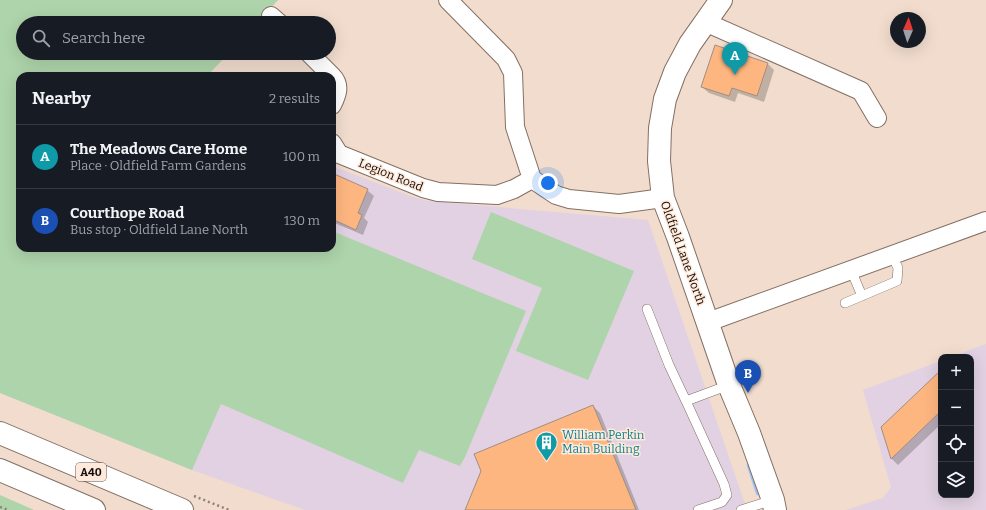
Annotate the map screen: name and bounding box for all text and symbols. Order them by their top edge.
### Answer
north arrow [890,12,926,48]
search box [16,16,336,60]
icon: search [30,27,52,49]
text: Search here [62,29,145,47]
pin: A [722,42,748,75]
text: Nearby [32,88,91,109]
text: 2 results [269,91,320,106]
text: The Meadows Care Home [70,140,247,158]
text: A [40,149,50,164]
text: 100 m [283,149,320,164]
street label: Legion Road [357,156,425,194]
text: Place · Oldfield Farm Gardens [70,158,246,173]
your location [538,173,558,193]
street label: Oldfield Lane North [658,199,709,307]
text: Courthope Road [70,204,184,222]
text: B [41,213,49,228]
text: 130 m [284,213,320,228]
text: Bus stop · Oldfield Lane North [70,222,248,237]
map controls [938,354,974,498]
button: + [938,354,974,390]
pin: B [735,360,761,393]
button: − [938,390,974,426]
button: locate [938,426,974,462]
place label: William Perkin Main Building [562,428,645,456]
building icon: William Perkin Main Building [534,429,560,462]
button: layers [938,462,974,498]
road number: A40 [76,463,106,481]

